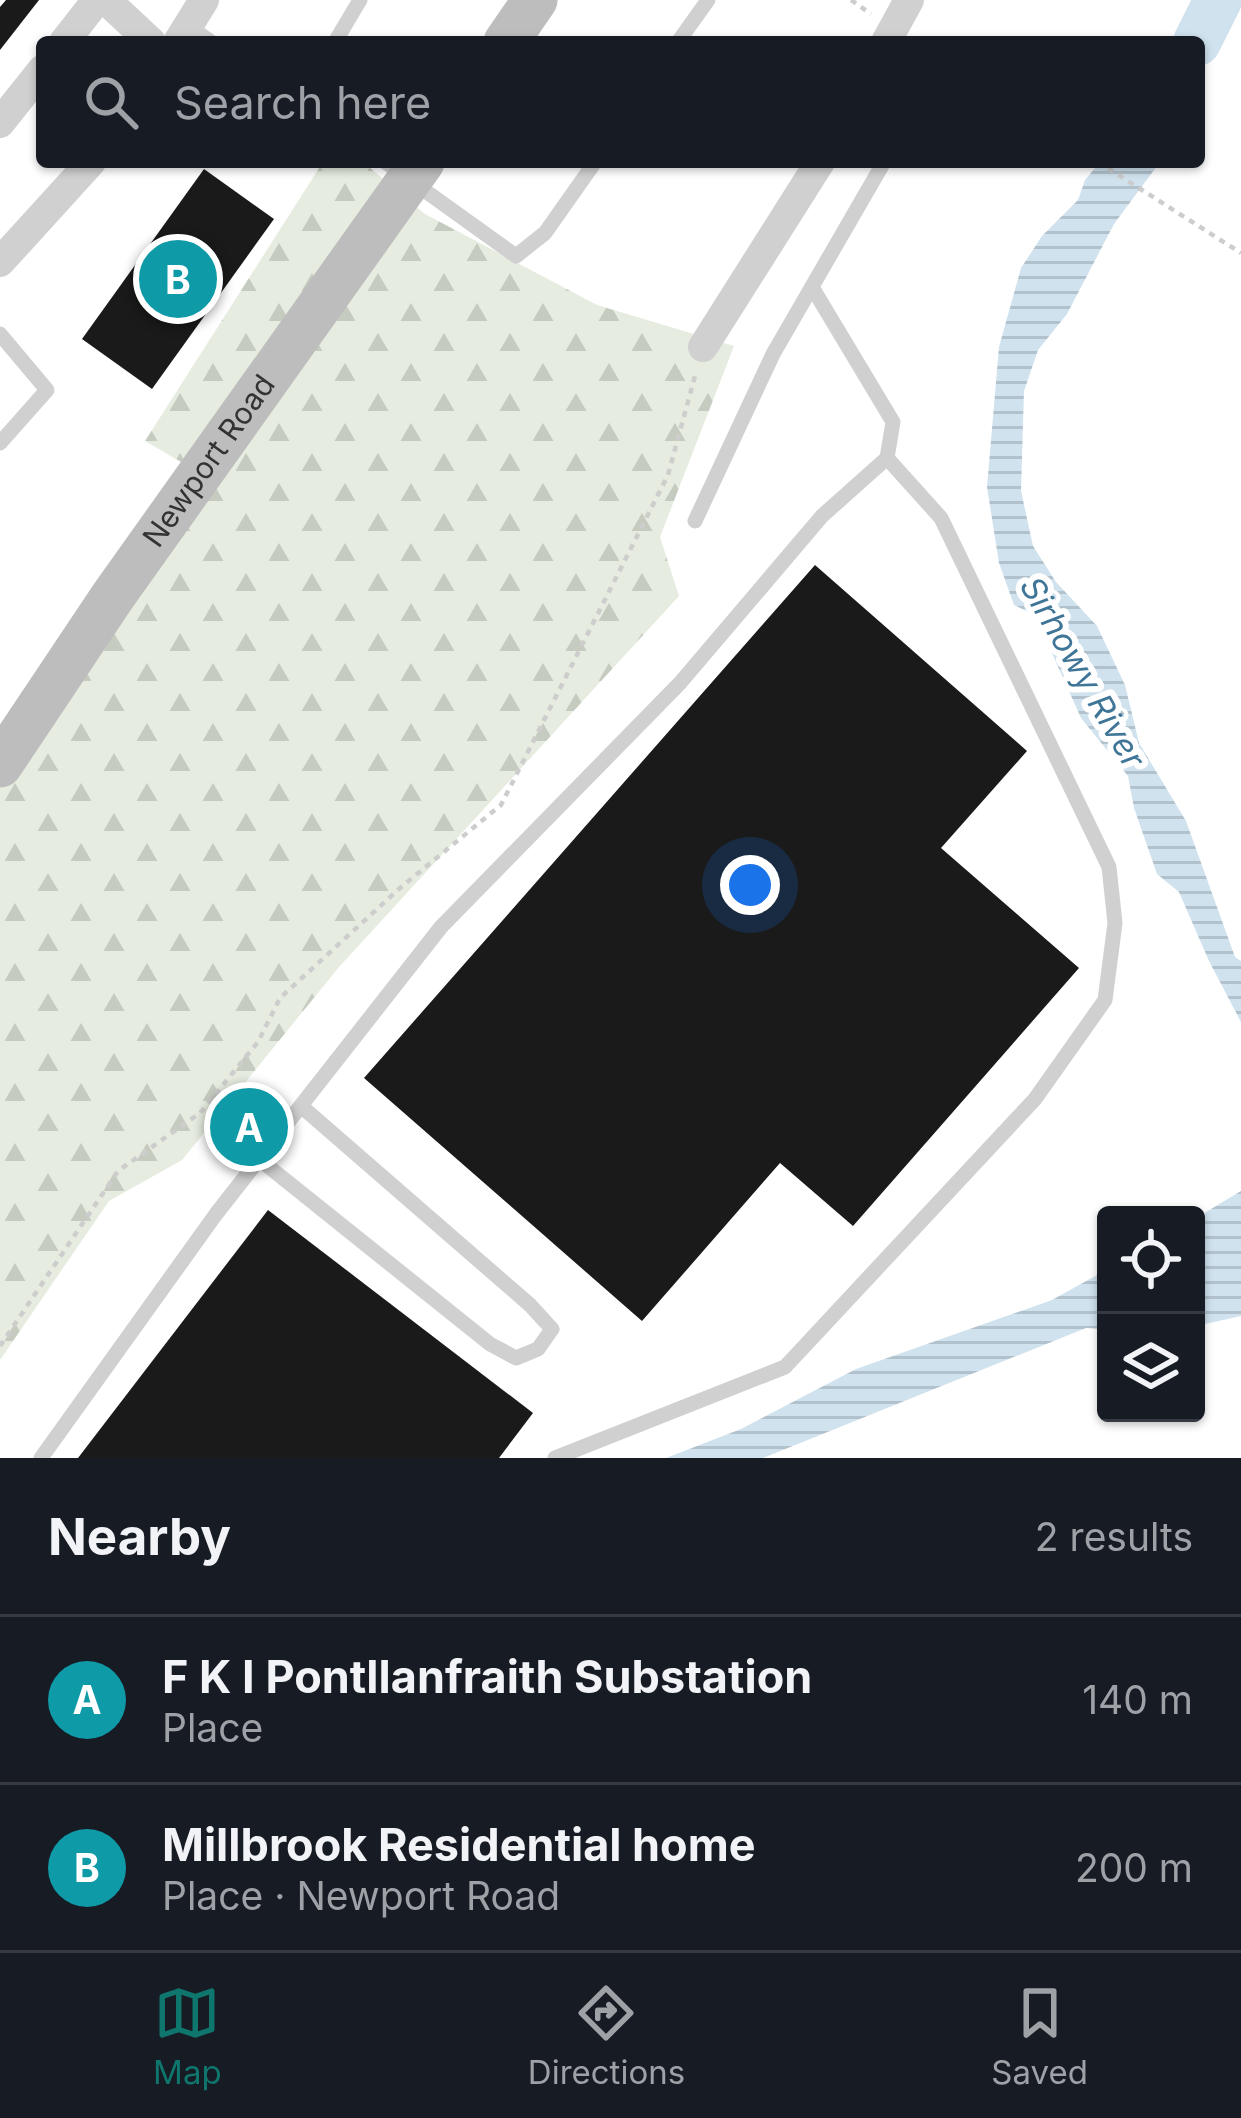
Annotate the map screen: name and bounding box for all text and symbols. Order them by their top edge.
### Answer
search box [36,36,1205,168]
icon: search [78,69,144,135]
text: Search here [174,75,431,130]
pin: B [139,234,217,324]
street label: Newport Road [135,367,282,554]
water label: Sirhowy River [1012,569,1155,776]
your location [720,855,780,915]
pin: A [210,1082,288,1172]
map controls [1097,1206,1205,1422]
button: locate [1097,1206,1205,1314]
button: layers [1097,1314,1205,1422]
text: Nearby [48,1506,231,1567]
text: 2 results [1035,1513,1193,1560]
text: F K I Pontllanfraith Substation [162,1649,812,1704]
text: A [72,1676,102,1723]
text: 140 m [1082,1676,1193,1723]
text: Place [162,1704,263,1751]
text: Millbrook Residential home [162,1817,756,1872]
text: B [74,1844,100,1891]
text: 200 m [1075,1844,1193,1891]
text: Place · Newport Road [162,1872,560,1919]
tab: Map [153,1980,222,2092]
tab: Directions [528,1980,685,2092]
tab: Saved [991,1980,1088,2092]

